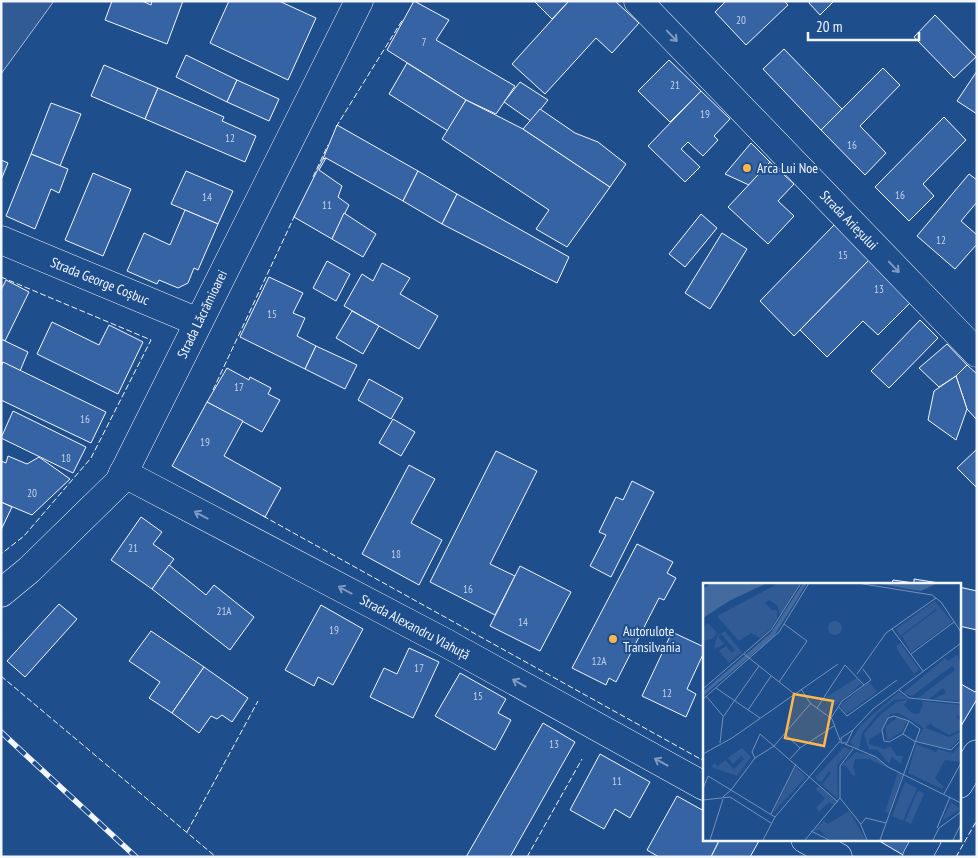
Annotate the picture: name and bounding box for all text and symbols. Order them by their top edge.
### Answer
scale bar [808,10,919,42]
house number: 20 [736,13,746,27]
text: 20 m [816,17,842,36]
one-way arrow [665,30,677,42]
house number: 7 [422,35,427,49]
house number: 21 [670,78,680,92]
house number: 19 [700,107,710,121]
house number: 12 [225,131,235,145]
house number: 16 [847,138,857,152]
place label: Arca Lui Noe [757,159,818,177]
marker: Arca Lui Noe [741,162,753,174]
street label: Strada Arieșului [816,186,882,254]
house number: 16 [895,188,905,202]
house number: 14 [202,190,212,204]
house number: 11 [322,198,332,212]
house number: 12 [936,233,946,247]
house number: 15 [838,248,848,262]
street label: Strada George Coșbuc [48,253,152,309]
one-way arrow [888,260,900,273]
street label: Strada Lăcrămioarei [173,267,231,361]
house number: 13 [874,282,884,296]
house number: 15 [267,307,277,321]
house number: 17 [234,380,244,394]
house number: 16 [80,412,90,426]
house number: 19 [200,435,210,449]
house number: 18 [61,451,71,465]
house number: 20 [27,486,37,500]
one-way arrow [195,509,209,519]
house number: 21 [128,541,138,555]
house number: 18 [391,547,401,561]
house number: 16 [463,582,473,596]
inset map [703,583,960,840]
one-way arrow [338,585,353,595]
street label: Strada Alexandru Vlahuță [357,590,473,664]
house number: 21A [216,604,232,618]
house number: 14 [518,615,528,629]
place label: Autorulote Transilvania [623,622,681,656]
house number: 19 [329,623,339,637]
marker: Autorulote Transilvania [607,633,619,645]
house number: 12A [591,654,607,668]
house number: 17 [414,661,424,675]
one-way arrow [513,678,527,688]
house number: 12 [662,686,672,700]
house number: 15 [473,689,483,703]
house number: 13 [549,737,559,751]
one-way arrow [655,757,669,767]
house number: 11 [612,774,622,788]

